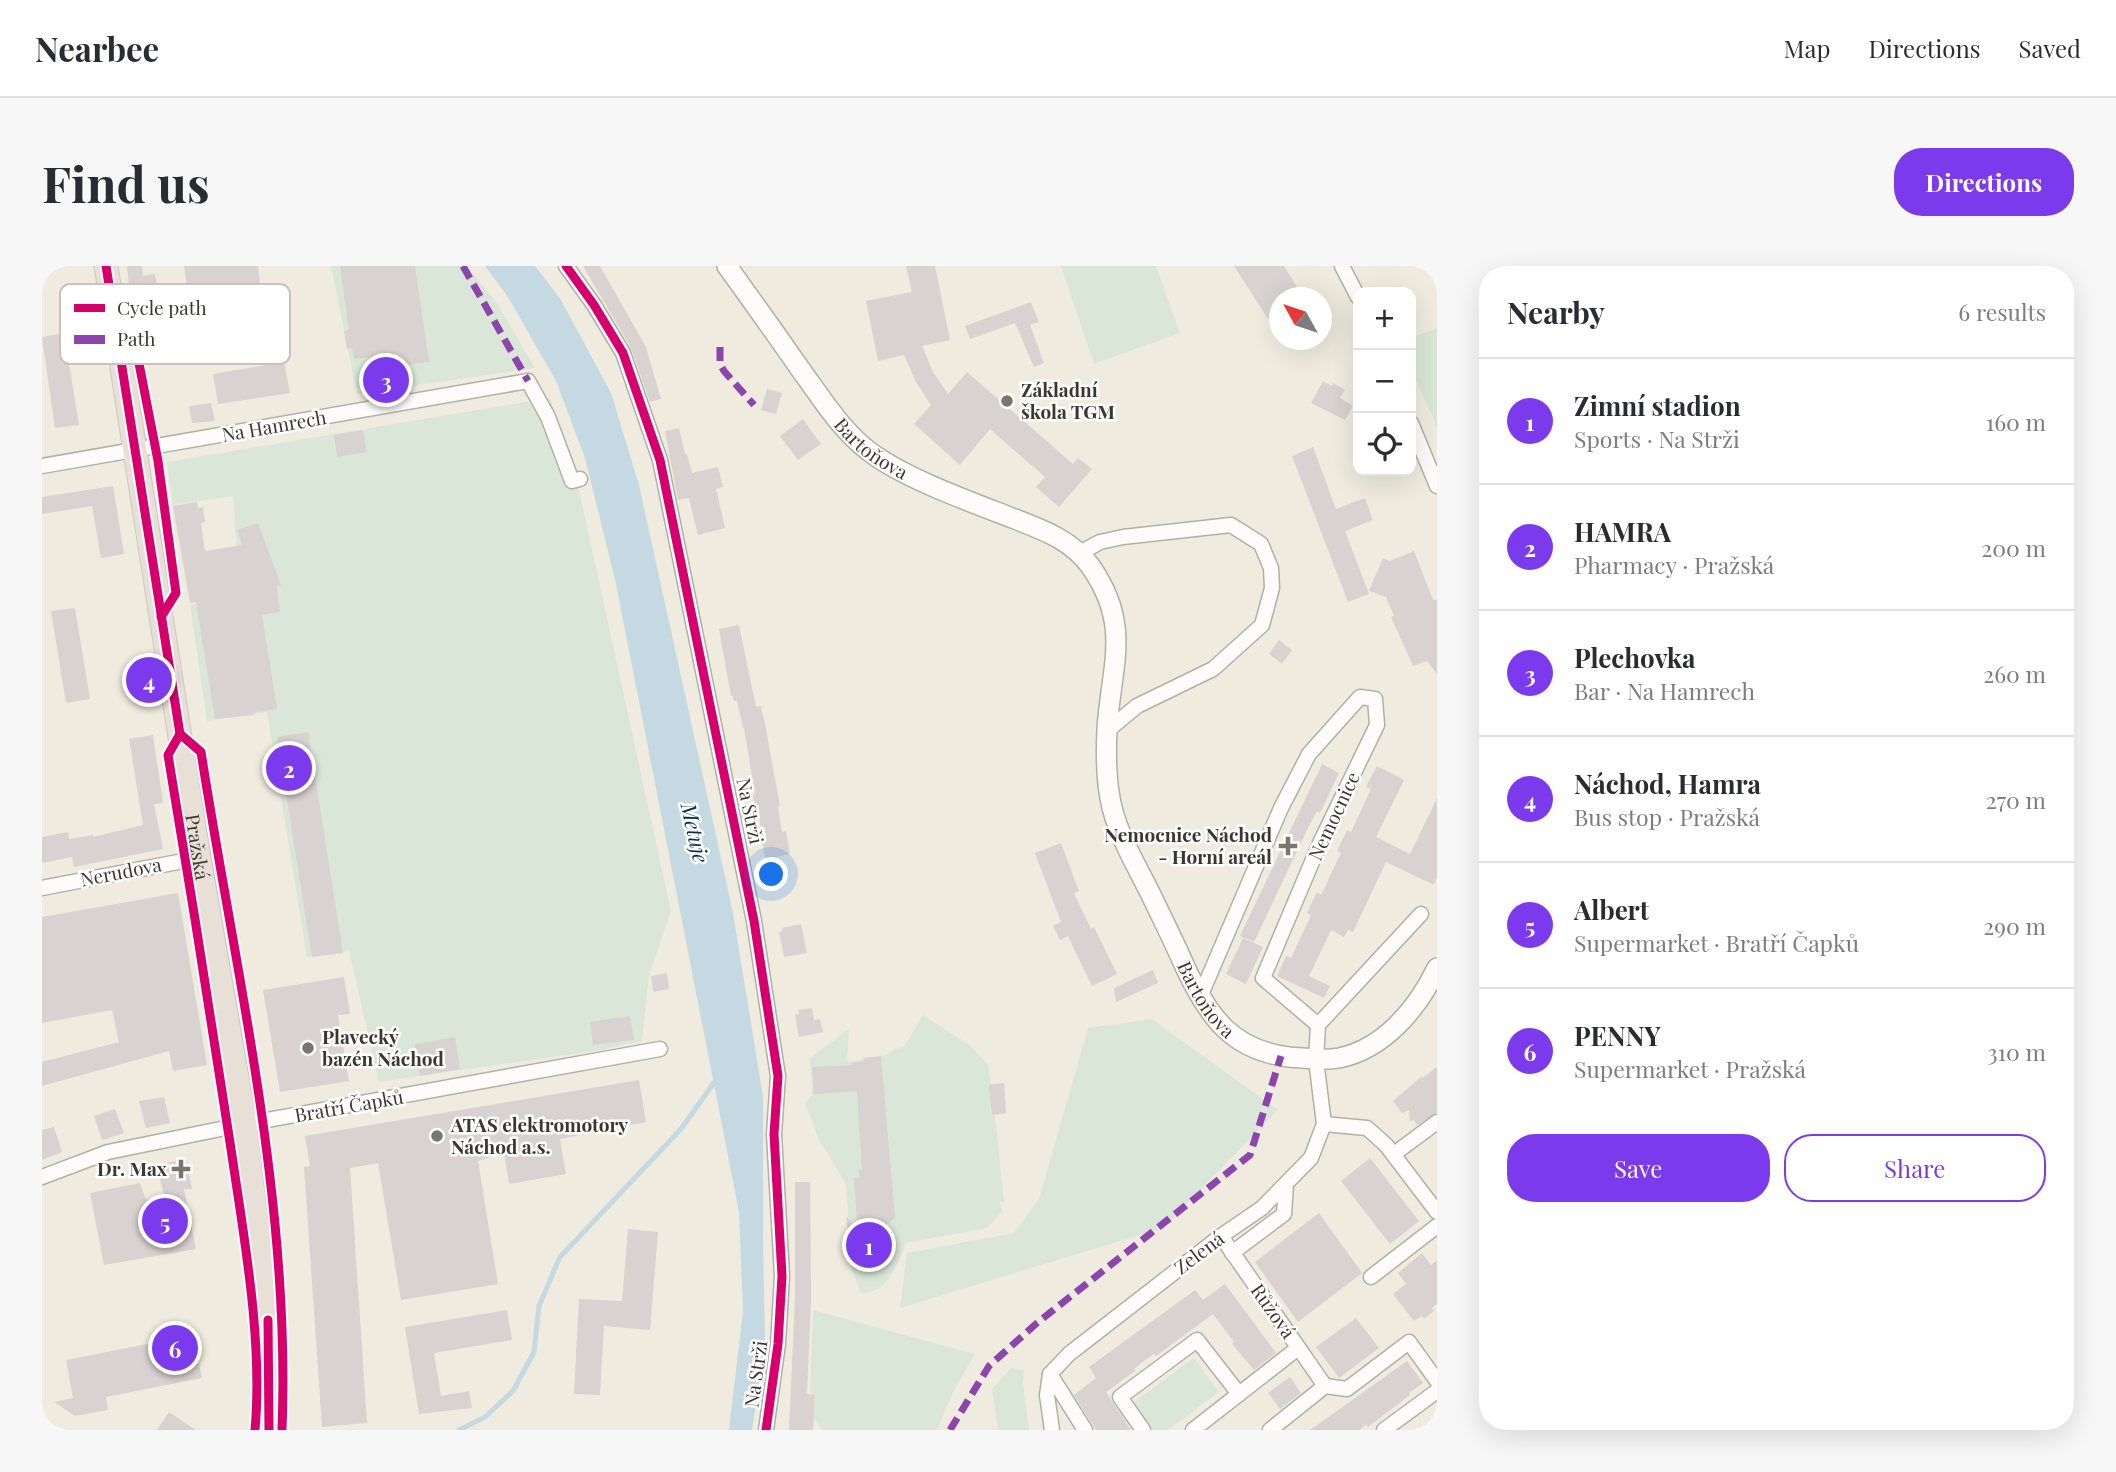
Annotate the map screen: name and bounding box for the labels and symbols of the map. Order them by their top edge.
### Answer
legend [60,284,290,364]
north arrow [1269,287,1332,350]
text: Cycle path [117,294,207,320]
text: Path [117,325,155,351]
pin: 3 [363,354,409,406]
place label: Základní škola TGM [1021,376,1115,424]
marker: Základní škola TGM [999,393,1015,409]
street label: Na Hamrech [220,403,328,447]
street label: Bartoňova [829,412,913,485]
pin: 4 [126,654,172,706]
pin: 2 [266,742,312,794]
street label: Nemocnice [1301,767,1365,864]
street label: Na Strži [731,775,771,847]
water label: Metuje [675,799,716,865]
street label: Pražská [180,812,217,882]
place label: Nemocnice Náchod - Horní areál [1105,821,1273,869]
marker: Nemocnice Náchod - Horní areál [1278,836,1298,856]
street label: Nerudova [78,850,164,892]
your location [754,857,788,891]
street label: Bartoňova [1172,957,1241,1044]
place label: Plavecký bazén Náchod [322,1023,444,1071]
marker: Plavecký bazén Náchod [300,1040,316,1056]
street label: Bratří Čapků [292,1083,405,1127]
place label: ATAS elektromotory Náchod a.s. [450,1111,628,1159]
marker: ATAS elektromotory Náchod a.s. [429,1128,445,1144]
place label: Dr. Max [97,1155,168,1181]
marker: Dr. Max [173,1161,189,1177]
pin: 5 [142,1195,188,1247]
pin: 1 [846,1219,892,1271]
street label: Zelená [1168,1225,1229,1280]
street label: Růžová [1246,1278,1302,1343]
pin: 6 [152,1322,198,1374]
street label: Na Strži [737,1338,773,1409]

